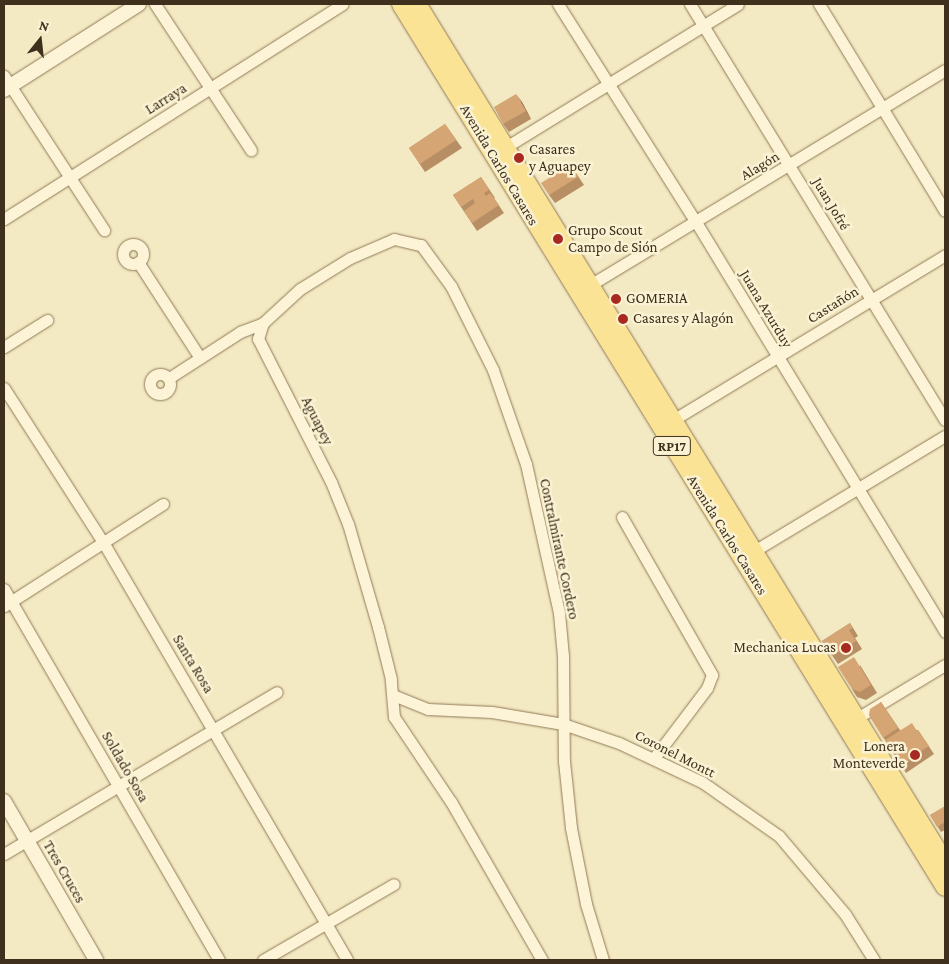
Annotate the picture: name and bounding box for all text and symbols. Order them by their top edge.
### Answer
north arrow [15,15,65,65]
text: N [37,17,51,35]
street label: Larraya [142,79,190,119]
street label: Avenida Carlos Casares [456,101,542,229]
place label: Casares y Aguapey [529,140,591,175]
street label: Alagón [737,147,783,185]
marker: Casares y Aguapey [513,152,525,164]
street label: Juan Jofré [808,174,854,234]
place label: Grupo Scout Campo de Sión [568,221,658,256]
marker: Grupo Scout Campo de Sión [552,233,564,245]
street label: Juana Azurduy [736,267,796,351]
street label: Castañón [804,282,862,328]
place label: GOMERIA [626,290,688,308]
marker: GOMERIA [610,293,622,305]
place label: Casares y Alagón [633,310,734,328]
marker: Casares y Alagón [617,313,629,325]
street label: Aguapey [297,394,337,448]
road number: RP17 [652,434,692,458]
street label: Avenida Carlos Casares [683,472,771,598]
street label: Contralmirante Cordero [535,477,583,621]
street label: Santa Rosa [169,631,217,697]
place label: Mechanica Lucas [733,639,836,657]
marker: Mechanica Lucas [840,642,852,654]
street label: Coronel Montt [632,726,718,782]
street label: Soldado Sosa [98,728,152,806]
place label: Lonera Monteverde [833,737,905,772]
marker: Lonera Monteverde [909,749,921,761]
street label: Tres Cruces [39,838,89,906]

